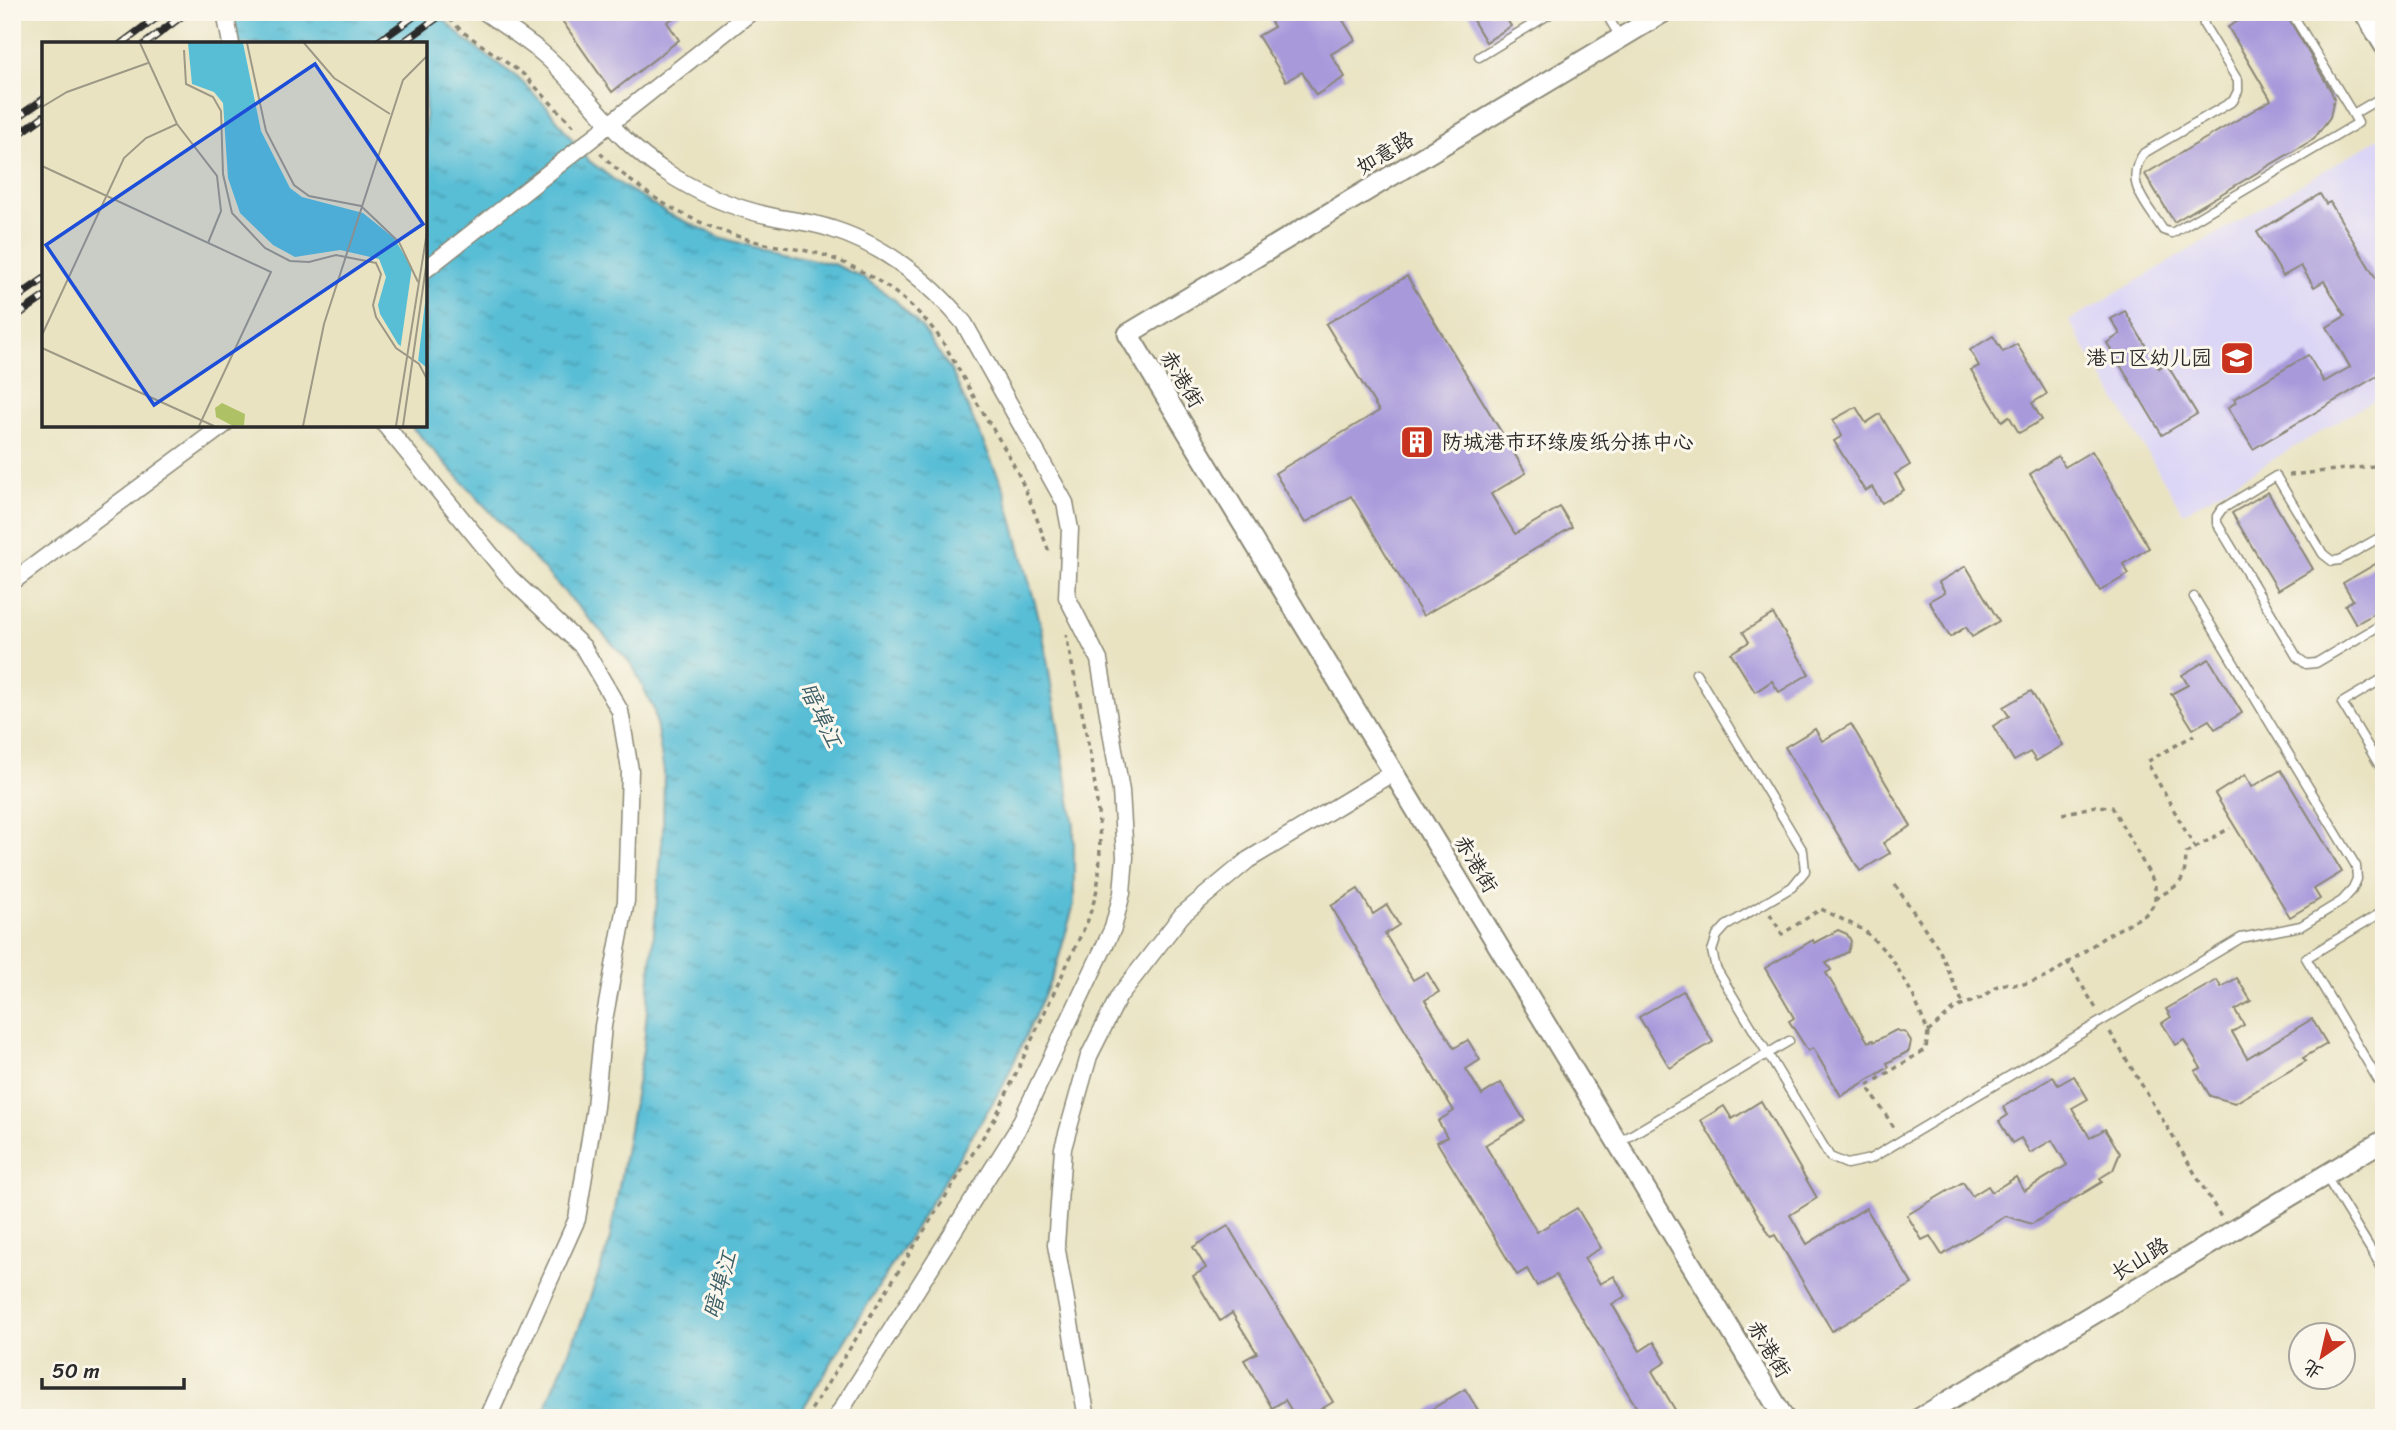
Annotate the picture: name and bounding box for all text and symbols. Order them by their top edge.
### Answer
inset map [42,42,427,427]
street label: 如意路 [1348,120,1422,186]
place label: 港口区幼儿园 [2086,339,2212,377]
school or university icon: 港口区幼儿园 [2218,339,2256,377]
street label: 赤港街 [1149,342,1215,416]
building icon: 防城港市环绿废纸分拣中心 [1398,423,1436,461]
place label: 防城港市环绿废纸分拣中心 [1442,423,1694,461]
water label: 暗埠江 [788,675,855,756]
street label: 赤港街 [1443,827,1509,901]
street label: 长山路 [2103,1226,2177,1292]
water label: 暗埠江 [691,1245,749,1324]
street label: 赤港街 [1736,1312,1802,1386]
north arrow [2288,1322,2358,1392]
scale bar [42,1346,184,1390]
text: 北 [2296,1351,2330,1389]
text: 50 m [52,1352,100,1390]

